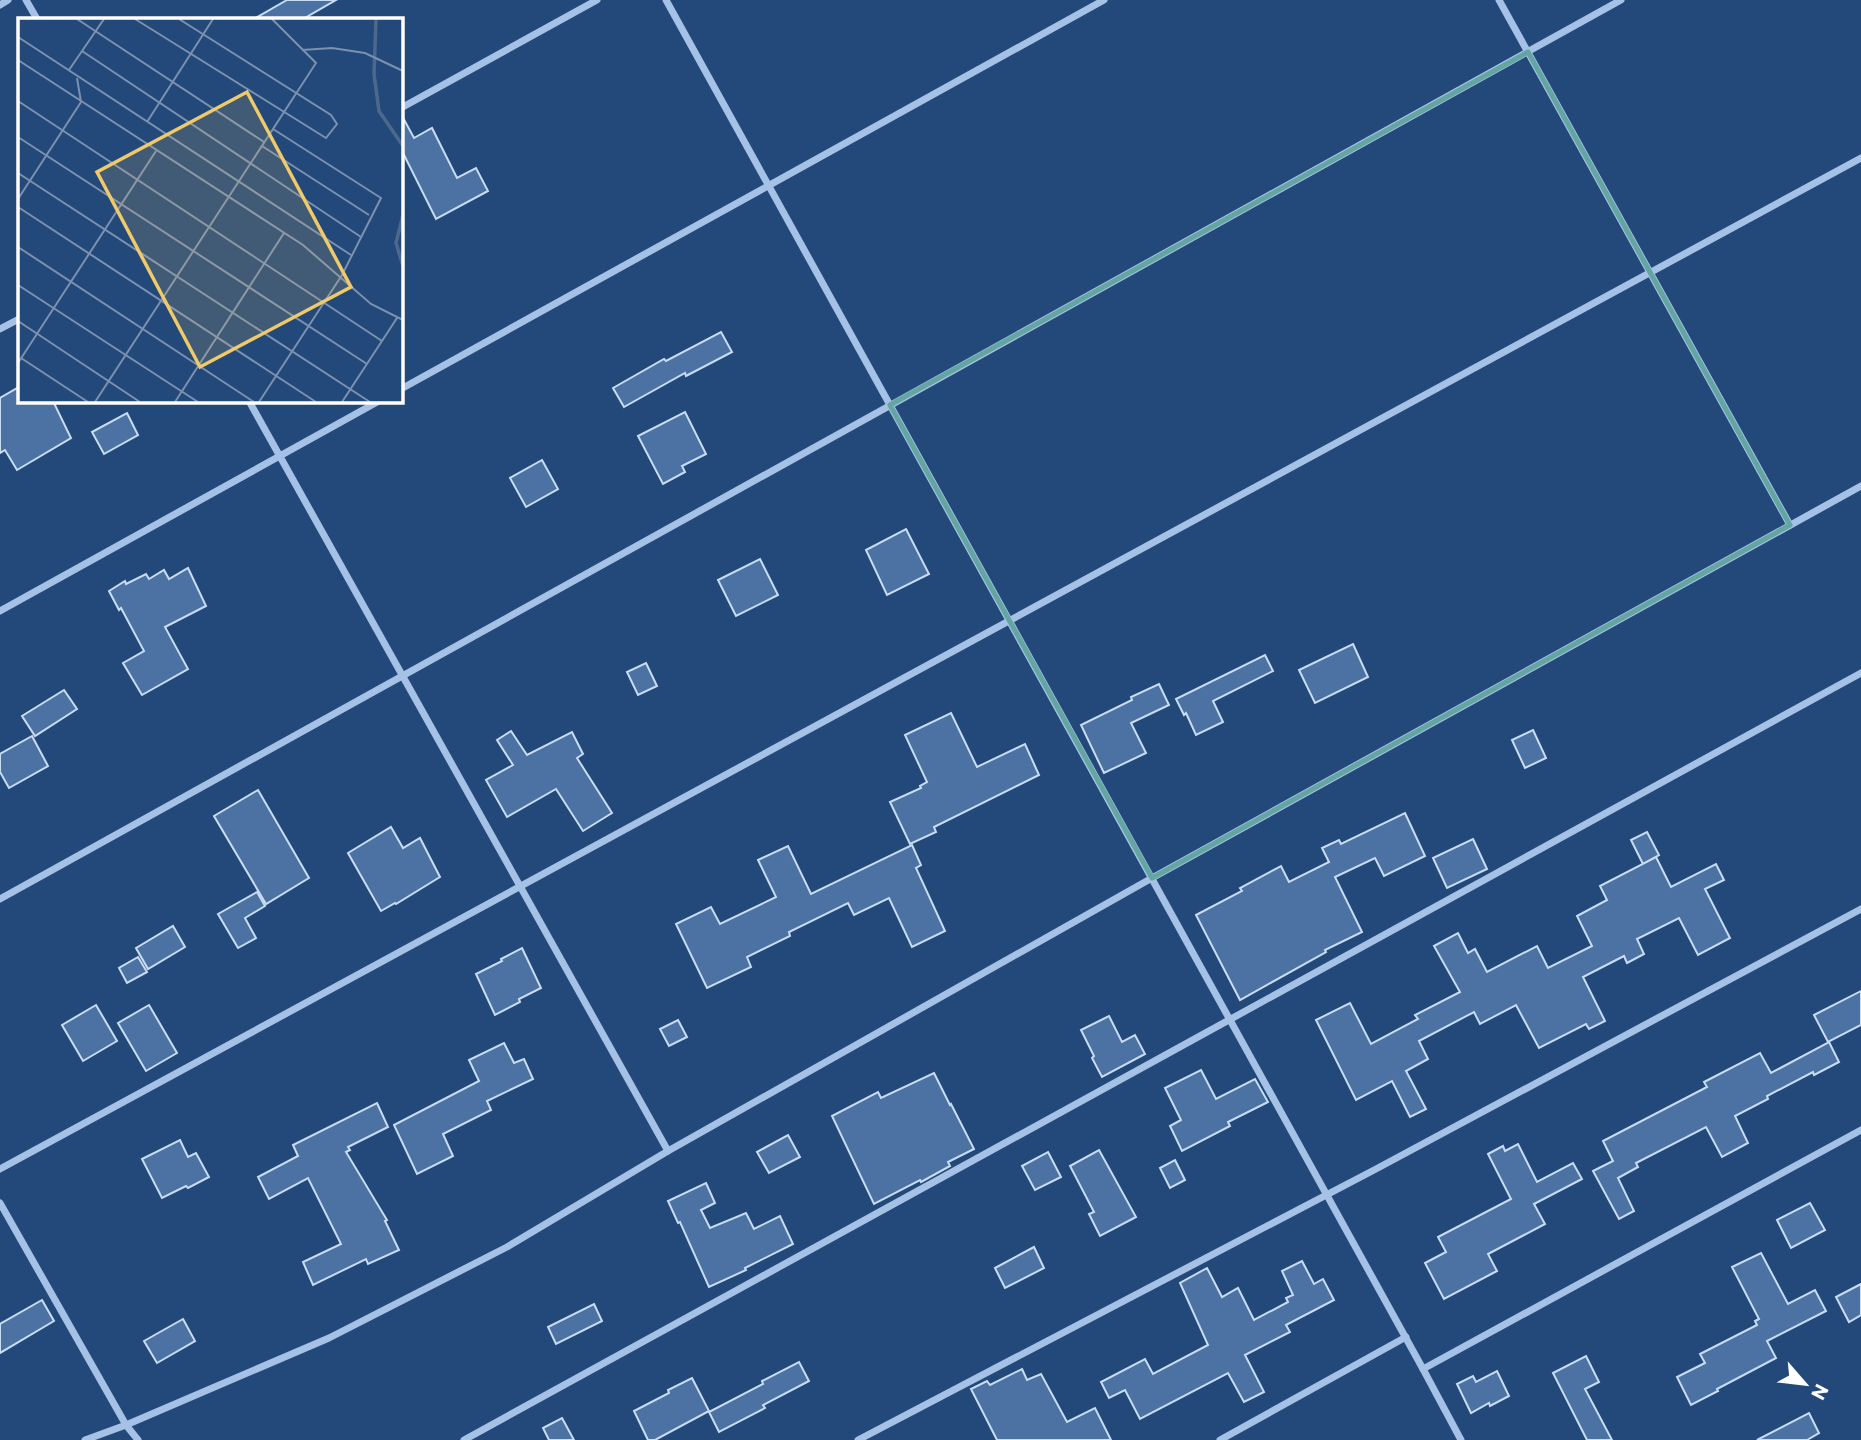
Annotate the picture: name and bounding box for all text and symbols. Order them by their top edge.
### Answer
inset map [18,18,402,402]
north arrow [1770,1349,1840,1419]
text: N [1807,1381,1834,1404]

